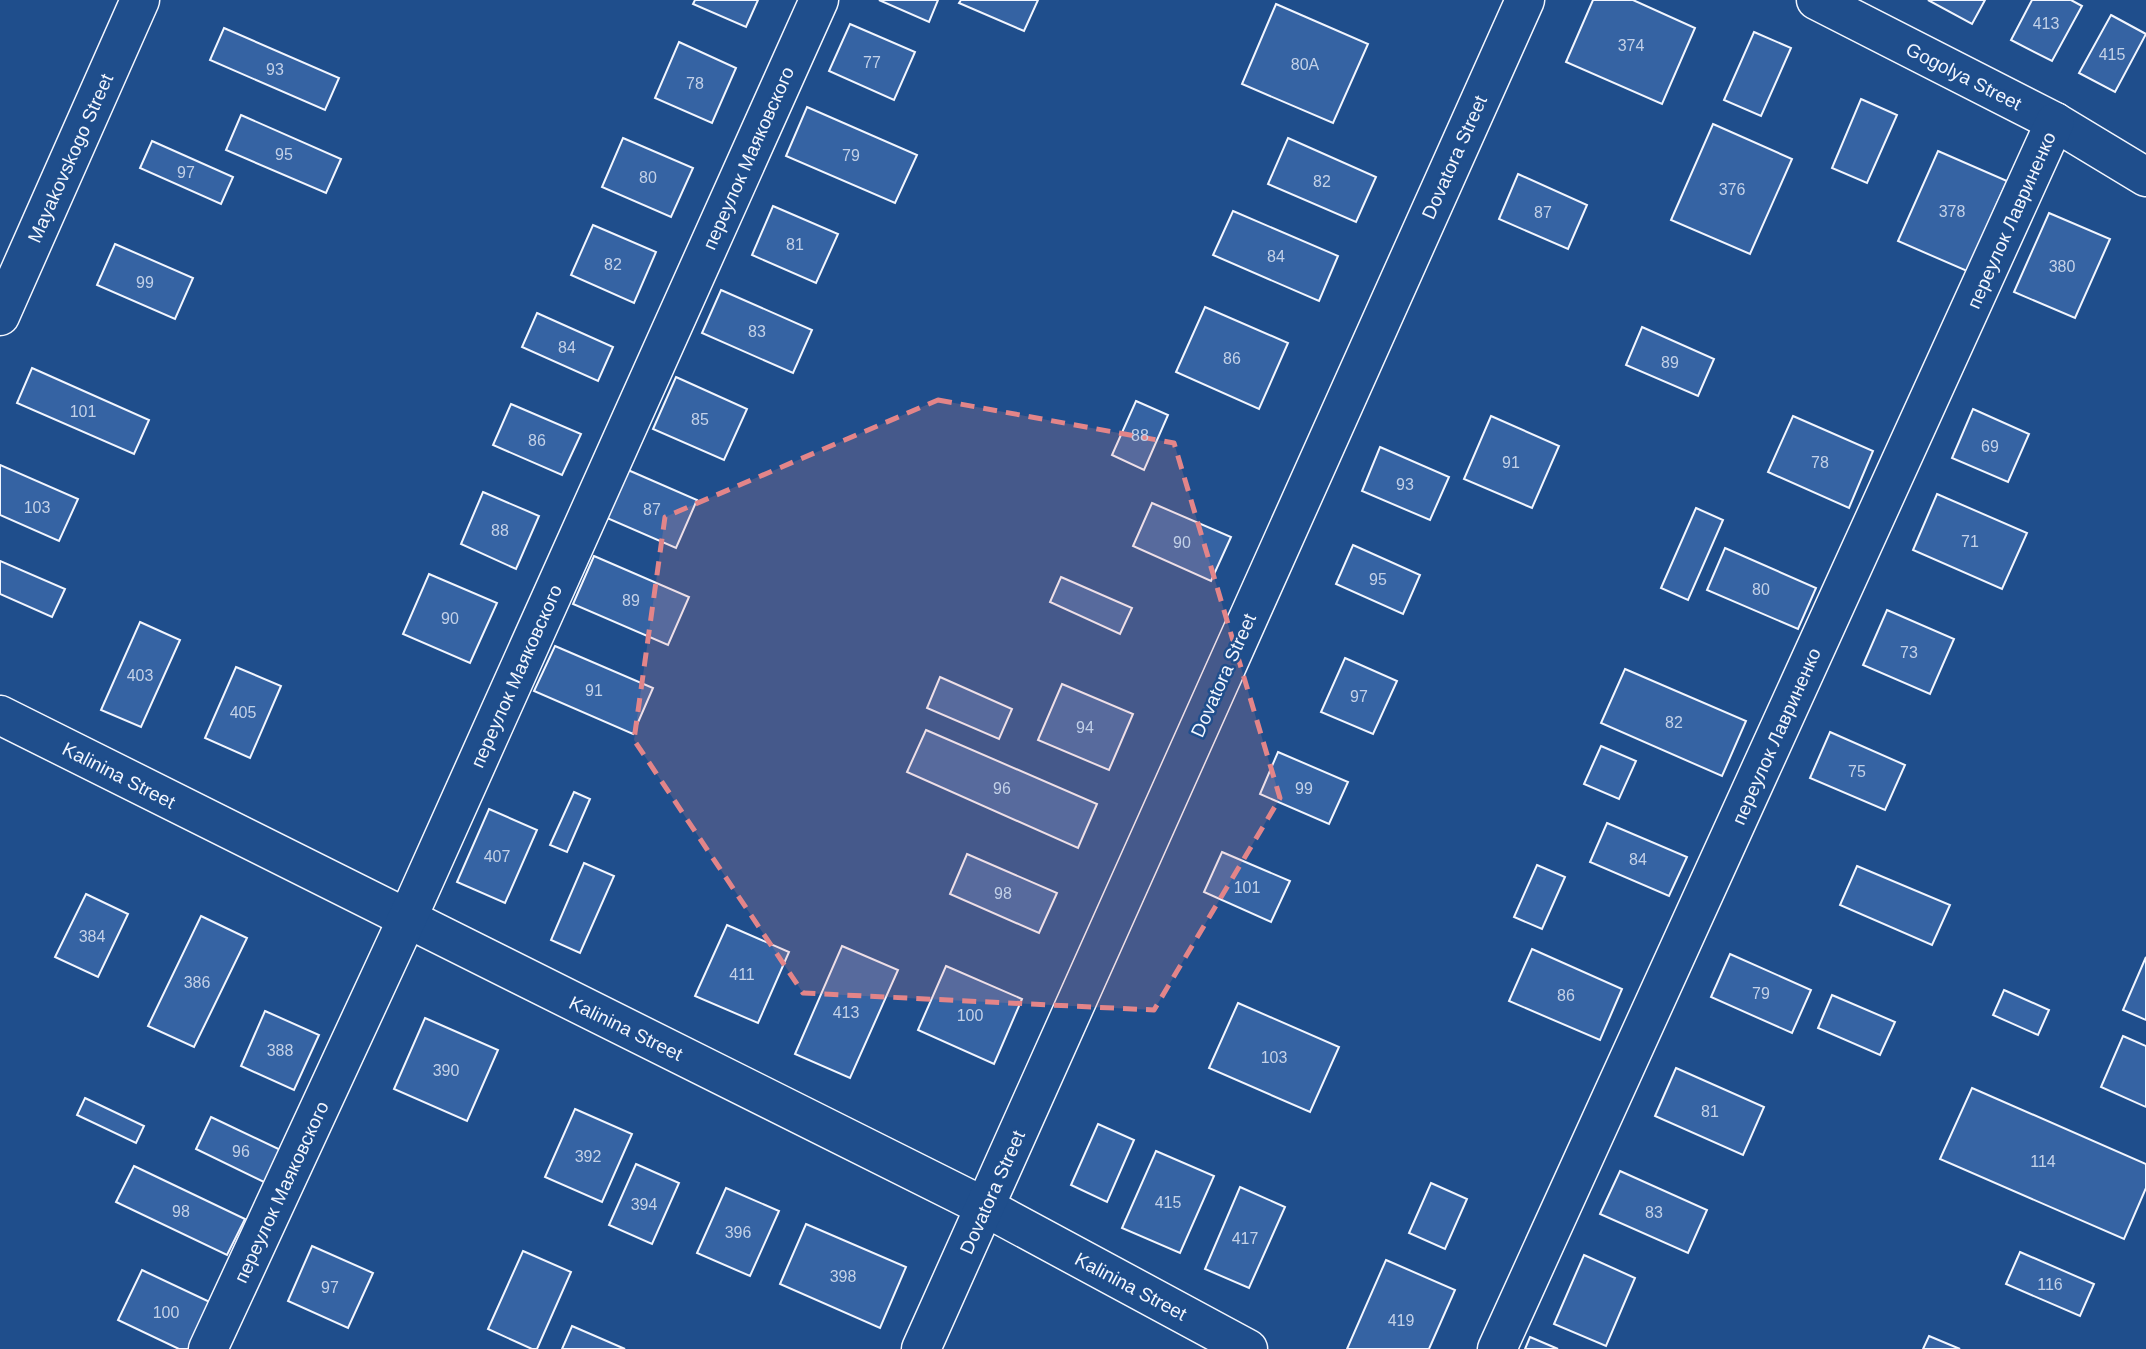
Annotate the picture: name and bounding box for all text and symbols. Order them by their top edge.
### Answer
house number: 413 [2033,15,2059,32]
house number: 374 [1618,37,1644,54]
street label: Gogolya Street [1903,38,2026,115]
house number: 415 [2099,46,2125,63]
house number: 77 [863,54,881,71]
house number: 80А [1291,56,1320,73]
house number: 93 [266,61,284,78]
street label: переулок Маяковского [699,64,798,253]
street label: Mayakovskogo Street [24,70,117,246]
house number: 78 [686,75,704,92]
street label: Dovatora Street [1418,91,1491,222]
street label: переулок Лавриненко [1963,129,2060,312]
house number: 95 [275,146,293,163]
house number: 79 [842,147,860,164]
house number: 97 [177,164,195,181]
house number: 80 [639,169,657,186]
house number: 82 [1313,173,1331,190]
house number: 376 [1719,181,1745,198]
house number: 378 [1939,203,1965,220]
house number: 87 [1534,204,1552,221]
house number: 81 [786,236,804,253]
house number: 84 [1267,248,1285,265]
house number: 82 [604,256,622,273]
house number: 380 [2049,258,2075,275]
house number: 99 [136,274,154,291]
house number: 83 [748,323,766,340]
house number: 84 [558,339,576,356]
house number: 86 [1223,350,1241,367]
house number: 89 [1661,354,1679,371]
house number: 101 [70,403,96,420]
house number: 85 [691,411,709,428]
house number: 88 [1131,427,1149,444]
house number: 86 [528,432,546,449]
house number: 69 [1981,438,1999,455]
house number: 91 [1502,454,1520,471]
house number: 78 [1811,454,1829,471]
house number: 93 [1396,476,1414,493]
house number: 103 [24,499,50,516]
house number: 87 [643,501,661,518]
house number: 88 [491,522,509,539]
house number: 71 [1961,533,1979,550]
house number: 90 [1173,534,1191,551]
house number: 95 [1369,571,1387,588]
house number: 80 [1752,581,1770,598]
street label: переулок Маяковского [467,582,566,771]
house number: 89 [622,592,640,609]
street label: Dovatora Street [1187,609,1260,740]
house number: 90 [441,610,459,627]
house number: 73 [1900,644,1918,661]
street label: переулок Лавриненко [1728,645,1825,828]
house number: 403 [127,667,153,684]
house number: 91 [585,682,603,699]
house number: 97 [1350,688,1368,705]
house number: 405 [230,704,256,721]
house number: 82 [1665,714,1683,731]
house number: 94 [1076,719,1094,736]
street label: Kalinina Street [59,738,179,813]
house number: 75 [1848,763,1866,780]
house number: 96 [993,780,1011,797]
house number: 99 [1295,780,1313,797]
house number: 407 [484,848,510,865]
house number: 84 [1629,851,1647,868]
house number: 101 [1234,879,1260,896]
house number: 98 [994,885,1012,902]
house number: 384 [79,928,105,945]
house number: 411 [729,966,755,983]
house number: 386 [184,974,210,991]
house number: 79 [1752,985,1770,1002]
house number: 86 [1557,987,1575,1004]
street label: Kalinina Street [566,992,687,1065]
house number: 413 [833,1004,859,1021]
house number: 100 [957,1007,983,1024]
house number: 388 [267,1042,293,1059]
house number: 103 [1261,1049,1287,1066]
house number: 390 [433,1062,459,1079]
street label: переулок Маяковского [230,1098,333,1286]
house number: 81 [1701,1103,1719,1120]
street label: Dovatora Street [956,1126,1029,1257]
house number: 96 [232,1143,250,1160]
house number: 392 [575,1148,601,1165]
house number: 114 [2030,1153,2056,1170]
house number: 415 [1155,1194,1181,1211]
house number: 394 [631,1196,657,1213]
house number: 98 [172,1203,190,1220]
house number: 83 [1645,1204,1663,1221]
house number: 396 [725,1224,751,1241]
house number: 417 [1232,1230,1258,1247]
street label: Kalinina Street [1071,1248,1191,1325]
house number: 398 [830,1268,856,1285]
house number: 116 [2037,1276,2063,1293]
house number: 97 [321,1279,339,1296]
house number: 100 [153,1304,179,1321]
house number: 419 [1388,1312,1414,1329]

